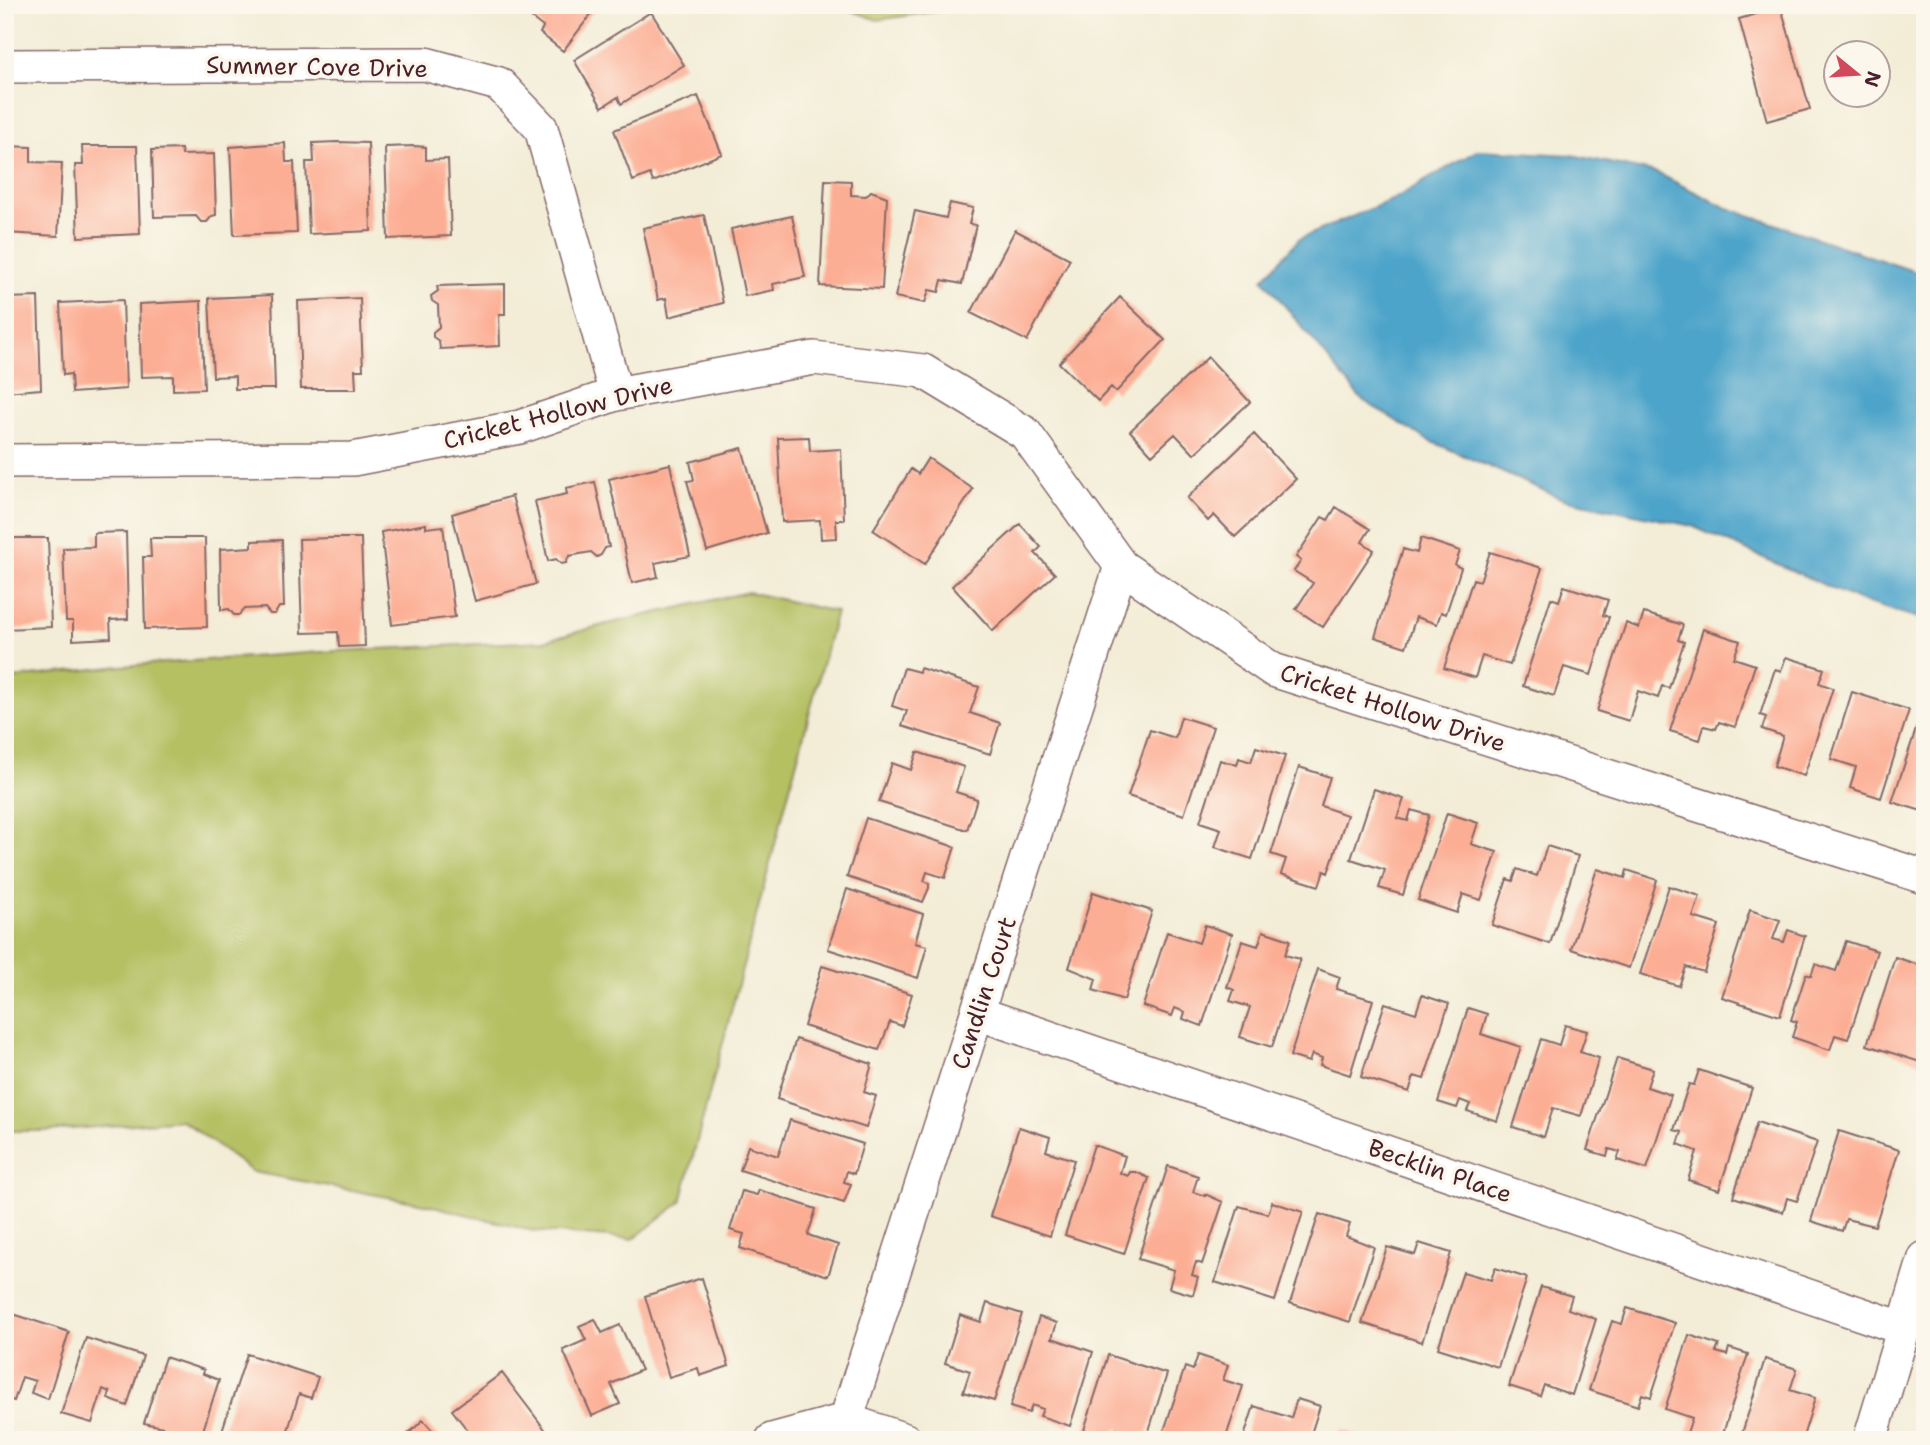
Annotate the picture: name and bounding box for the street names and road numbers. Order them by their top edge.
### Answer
street label: Summer Cove Drive [206,49,428,85]
street label: Cricket Hollow Drive [440,369,676,457]
street label: Cricket Hollow Drive [1276,656,1510,760]
street label: Candlin Court [944,912,1024,1074]
street label: Becklin Place [1364,1131,1516,1211]

